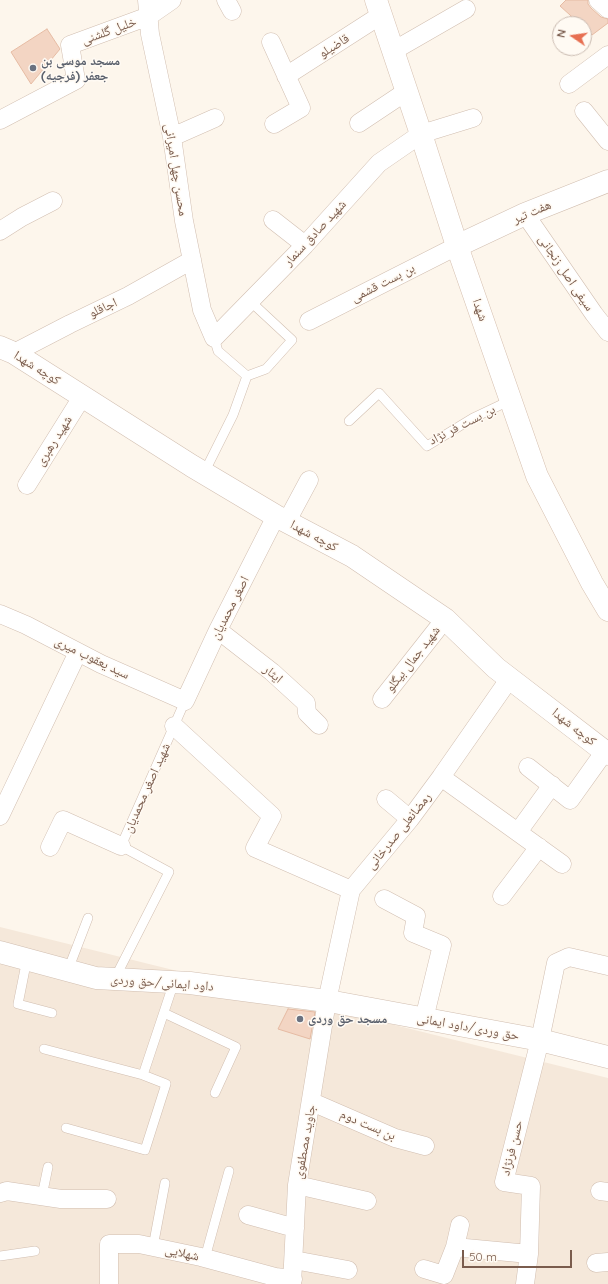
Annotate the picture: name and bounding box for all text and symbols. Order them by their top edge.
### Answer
street label: خلیل گلشنی [79,14,139,48]
north arrow [552,16,592,56]
text: N [554,28,569,39]
street label: قاضیلو [316,31,352,61]
place label: مسجد موسی بن جعفر (فرجیه) [41,53,120,84]
marker: مسجد موسی بن جعفر (فرجیه) [28,63,38,73]
street label: محسن چهل امیرانی [161,123,191,217]
street label: شهید صادق سنمار [280,197,350,269]
street label: هفت تیر [510,197,554,227]
street label: سیفی اصل زنجانی [535,232,597,314]
street label: بن بست قشمی [349,260,417,306]
street label: اجاقلو [86,295,120,321]
street label: شهدا [469,297,491,323]
street label: کوچه شهدا [11,348,63,388]
street label: بن بست فر نژاد [426,402,498,448]
street label: شهید رهبری [32,413,76,469]
street label: کوچه شهدا [287,517,341,555]
street label: اصغر محمدیان [207,574,253,642]
street label: شهید جمال بیگلو [382,623,444,695]
street label: سید یعقوب میری [52,633,132,683]
street label: ایثار [260,661,286,687]
street label: کوچه شهدا [549,705,599,749]
street label: شهید اصغر محمدیان [120,741,174,835]
street label: رمضانعلی صدرخانی [363,789,435,873]
street label: داود ایمانی/حق وردی [110,972,214,994]
street label: حق وردی/داود ایمانی [416,1010,520,1044]
place label: مسجد حق وردی [308,1011,387,1027]
marker: مسجد حق وردی [295,1014,305,1024]
street label: جاوید مصطفوی [291,1104,319,1180]
street label: بن بست دوم [338,1106,398,1144]
street label: حسن فرنژاد [498,1119,526,1177]
street label: شهلایی [163,1242,201,1264]
scale bar [464,1242,574,1268]
text: 50 m [469,1249,497,1264]

